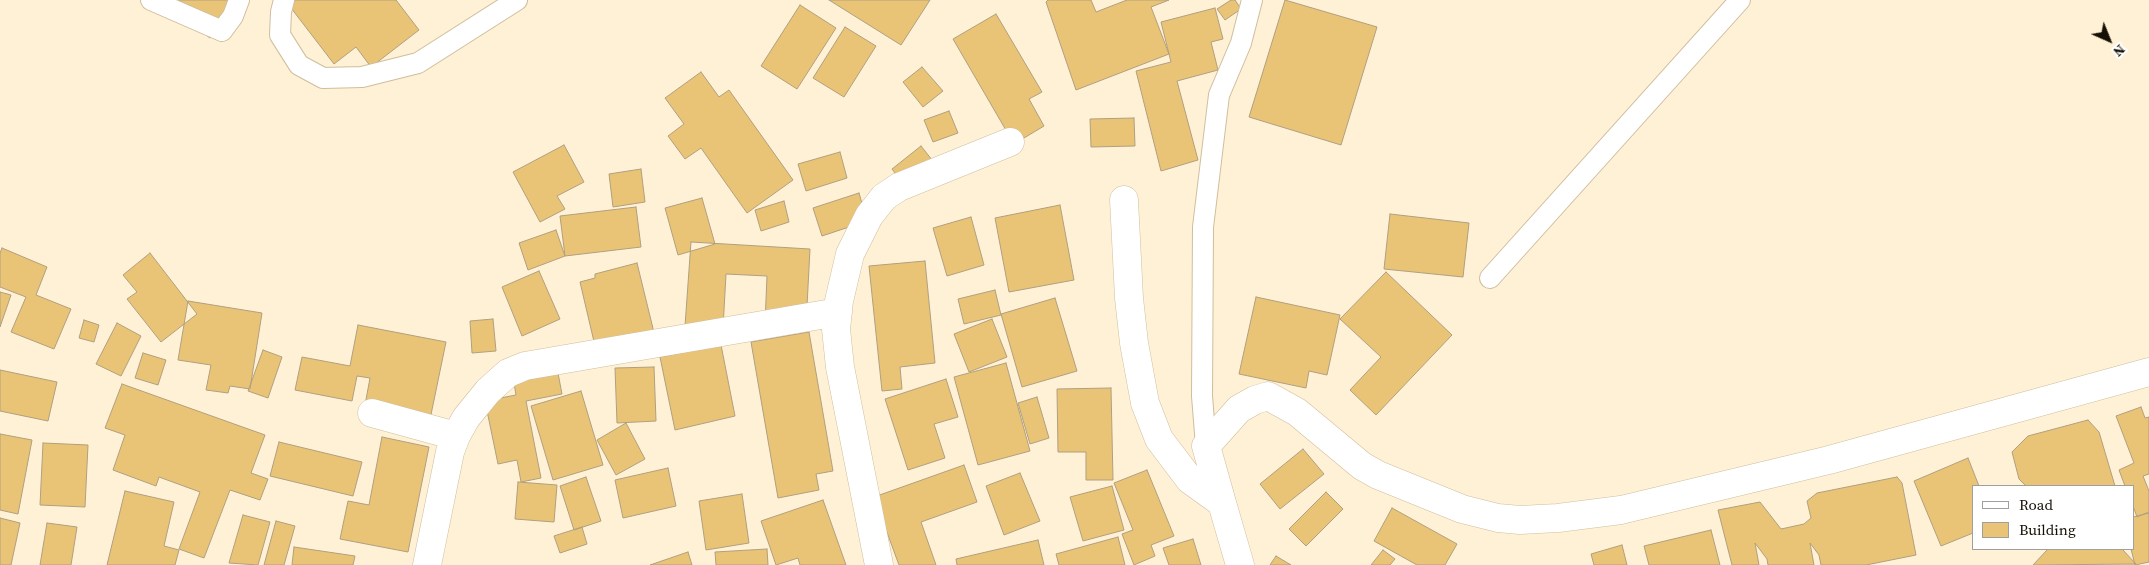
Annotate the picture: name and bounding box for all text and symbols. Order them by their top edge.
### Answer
north arrow [2084,15,2134,65]
text: N [2109,40,2130,62]
legend [1972,485,2134,550]
text: Road [2019,494,2053,515]
text: Building [2019,519,2076,540]

